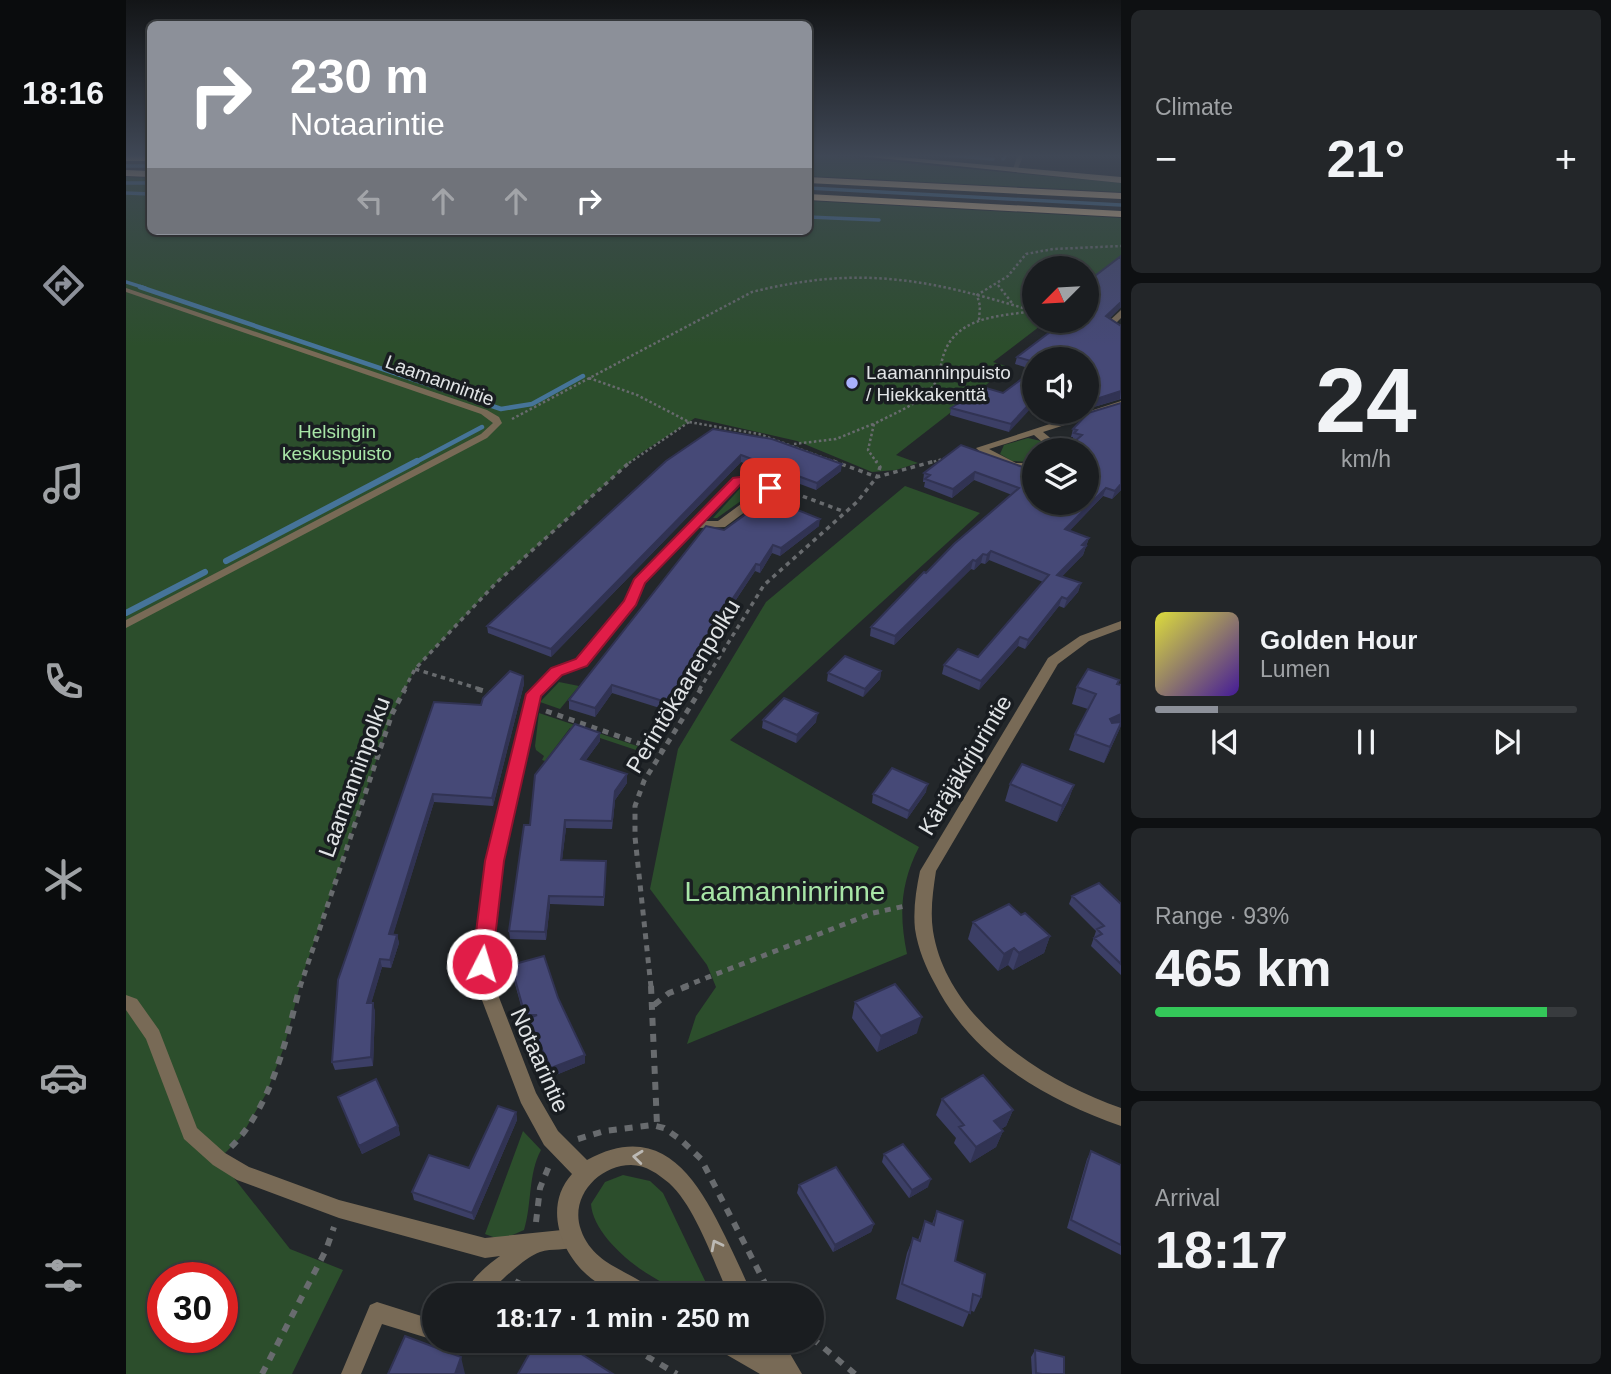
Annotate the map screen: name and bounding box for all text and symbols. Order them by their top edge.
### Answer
icon: right [175,49,266,140]
text: 230 m [290,49,429,103]
text: 18:16 [22,75,104,111]
text: Climate [1155,94,1233,120]
text: Notaarintie [290,106,445,142]
text: 21° [1327,130,1405,188]
text: − [1155,138,1177,180]
text: + [1555,138,1577,180]
icon: left [351,182,389,220]
icon: ahead [424,182,462,220]
icon: ahead [497,182,535,220]
icon: right [570,182,608,220]
north arrow [1022,256,1099,332]
map controls [1022,256,1099,515]
icon: directions [39,261,88,310]
button: sound [1022,347,1099,424]
text: 24 [1315,350,1417,451]
street label: Laamannintie [383,351,497,410]
place label: Laamanninpuisto / Hiekkakenttä [866,362,1011,405]
marker: Laamanninpuisto / Hiekkakenttä [844,375,860,391]
park label: Helsingin keskuspuisto [282,421,392,464]
button: layers [1022,438,1099,515]
text: km/h [1341,446,1391,472]
pin [740,458,800,518]
icon: music [39,459,88,508]
icon: arrive [751,469,789,507]
street label: Perintökaarenpolku [621,594,745,778]
text: Golden Hour [1260,625,1417,655]
text: Lumen [1260,656,1330,682]
icon: phone [39,657,88,706]
street label: Käräjäkirjurintie [913,690,1017,840]
street label: Laamanninpolku [313,693,395,861]
icon: previous [1206,723,1244,761]
icon: pause [1347,723,1385,761]
icon: next [1488,723,1526,761]
icon: climate [39,855,88,904]
park label: Laamanninrinne [685,876,885,907]
text: Range · 93% [1155,903,1289,929]
position arrow [445,927,519,1001]
text: 465 km [1155,939,1331,997]
street label: Notaarintie [506,1004,574,1116]
icon: car [39,1053,88,1102]
one-way arrow [633,1150,644,1165]
text: Arrival [1155,1185,1220,1211]
text: 18:17 [1155,1221,1288,1279]
one-way arrow [711,1240,725,1252]
icon: filters [39,1251,88,1300]
speed limit sign: 30 [147,1262,238,1353]
text: 18:17 · 1 min · 250 m [496,1303,750,1333]

